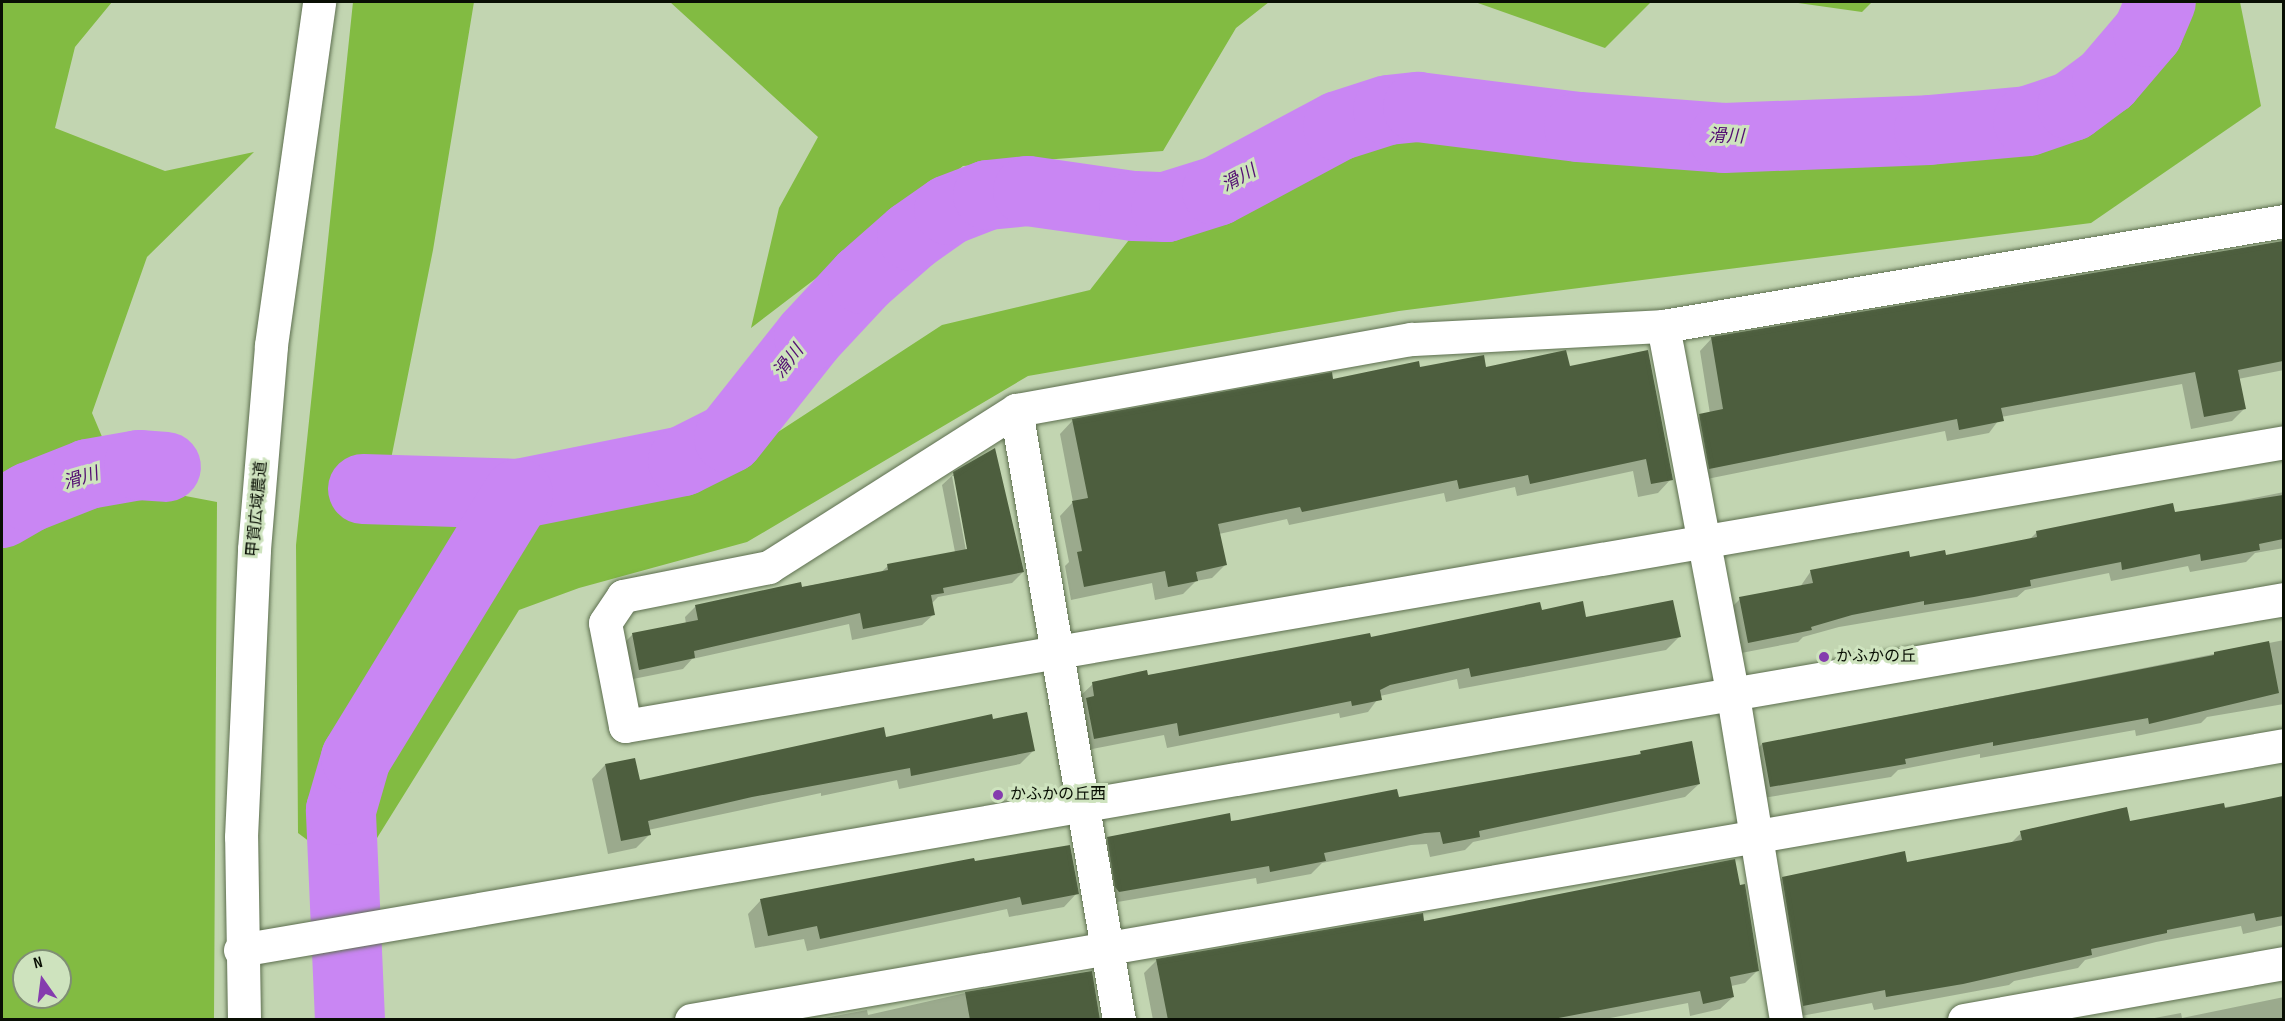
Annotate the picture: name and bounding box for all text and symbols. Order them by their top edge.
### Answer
water label: 滑川 [1708,126,1744,148]
water label: 滑川 [1218,161,1260,197]
water label: 滑川 [769,341,809,383]
street label: 甲賀広域農道 [244,460,272,558]
water label: 滑川 [61,463,101,495]
place label: かふかの丘 [1836,647,1916,667]
marker: かふかの丘 [1817,650,1831,664]
place label: かふかの丘西 [1010,785,1106,805]
marker: かふかの丘西 [991,788,1005,802]
north arrow [12,949,72,1009]
text: N [32,953,44,973]

